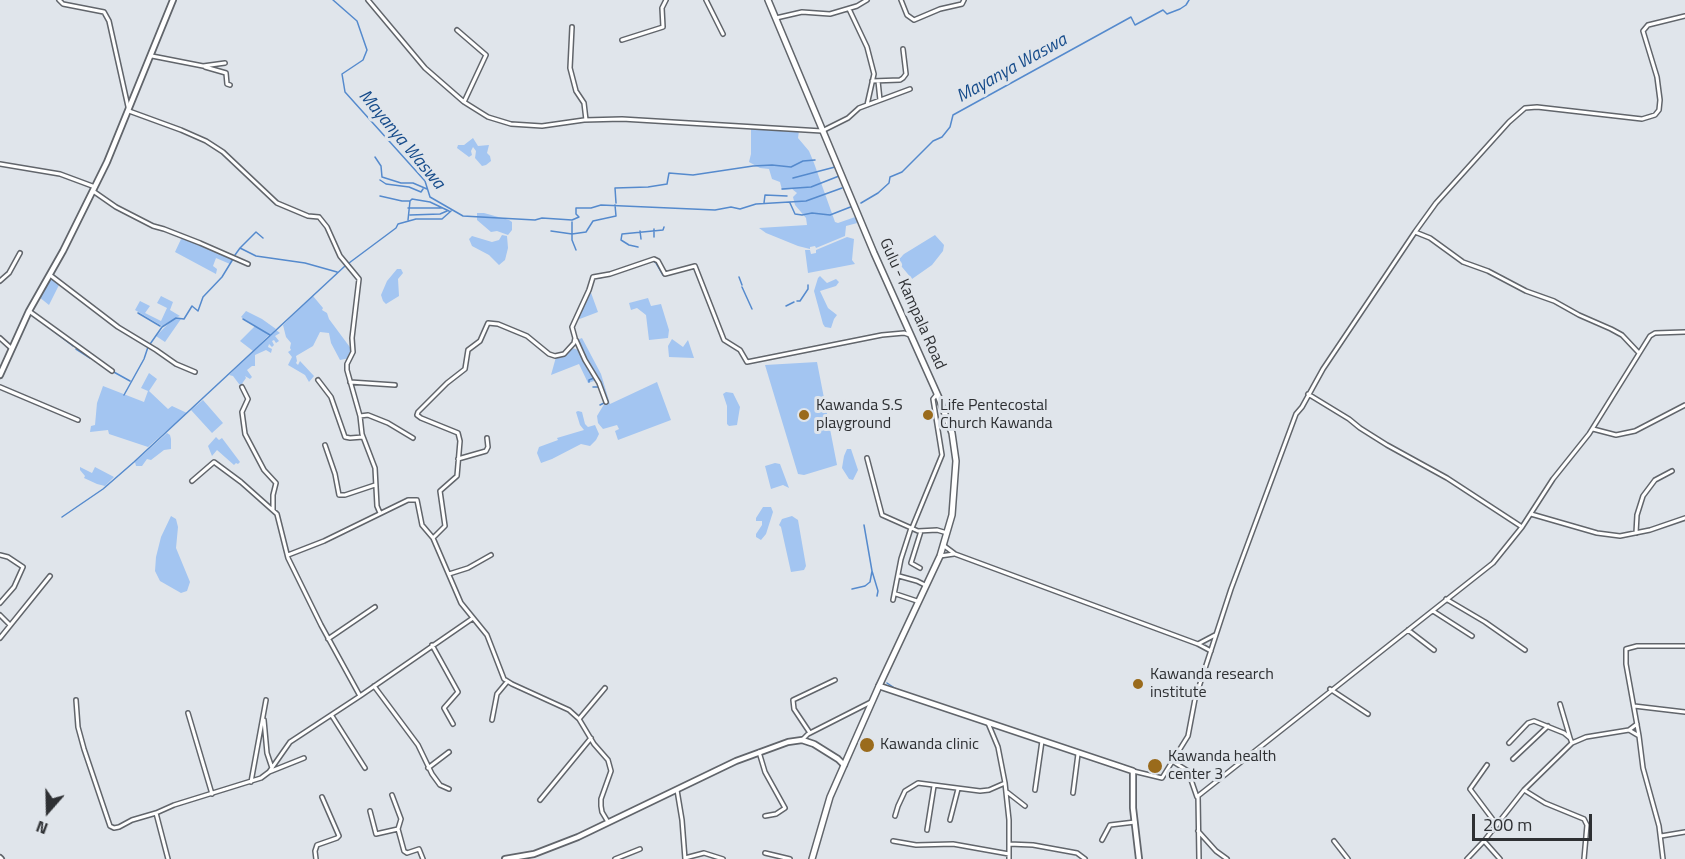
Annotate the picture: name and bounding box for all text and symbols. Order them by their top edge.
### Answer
water label: Mayanya Waswa [953,30,1071,108]
water label: Mayanya Waswa [353,86,449,194]
street label: Gulu - Kampala Road [874,236,950,372]
place label: Kawanda S.S playground [816,396,903,434]
place label: Life Pentecostal Church Kawanda [940,396,1053,434]
marker: Kawanda S.S playground [797,408,811,422]
marker: Life Pentecostal Church Kawanda [921,408,935,422]
place label: Kawanda research institute [1150,665,1274,703]
marker: Kawanda research institute [1131,677,1145,691]
place label: Kawanda clinic [880,735,979,755]
marker: Kawanda clinic [858,736,876,754]
place label: Kawanda health center 3 [1168,747,1276,785]
marker: Kawanda health center 3 [1146,757,1164,775]
north arrow [18,781,78,841]
scale bar [1475,802,1595,840]
text: 200 m [1483,811,1532,838]
text: N [33,815,51,841]

